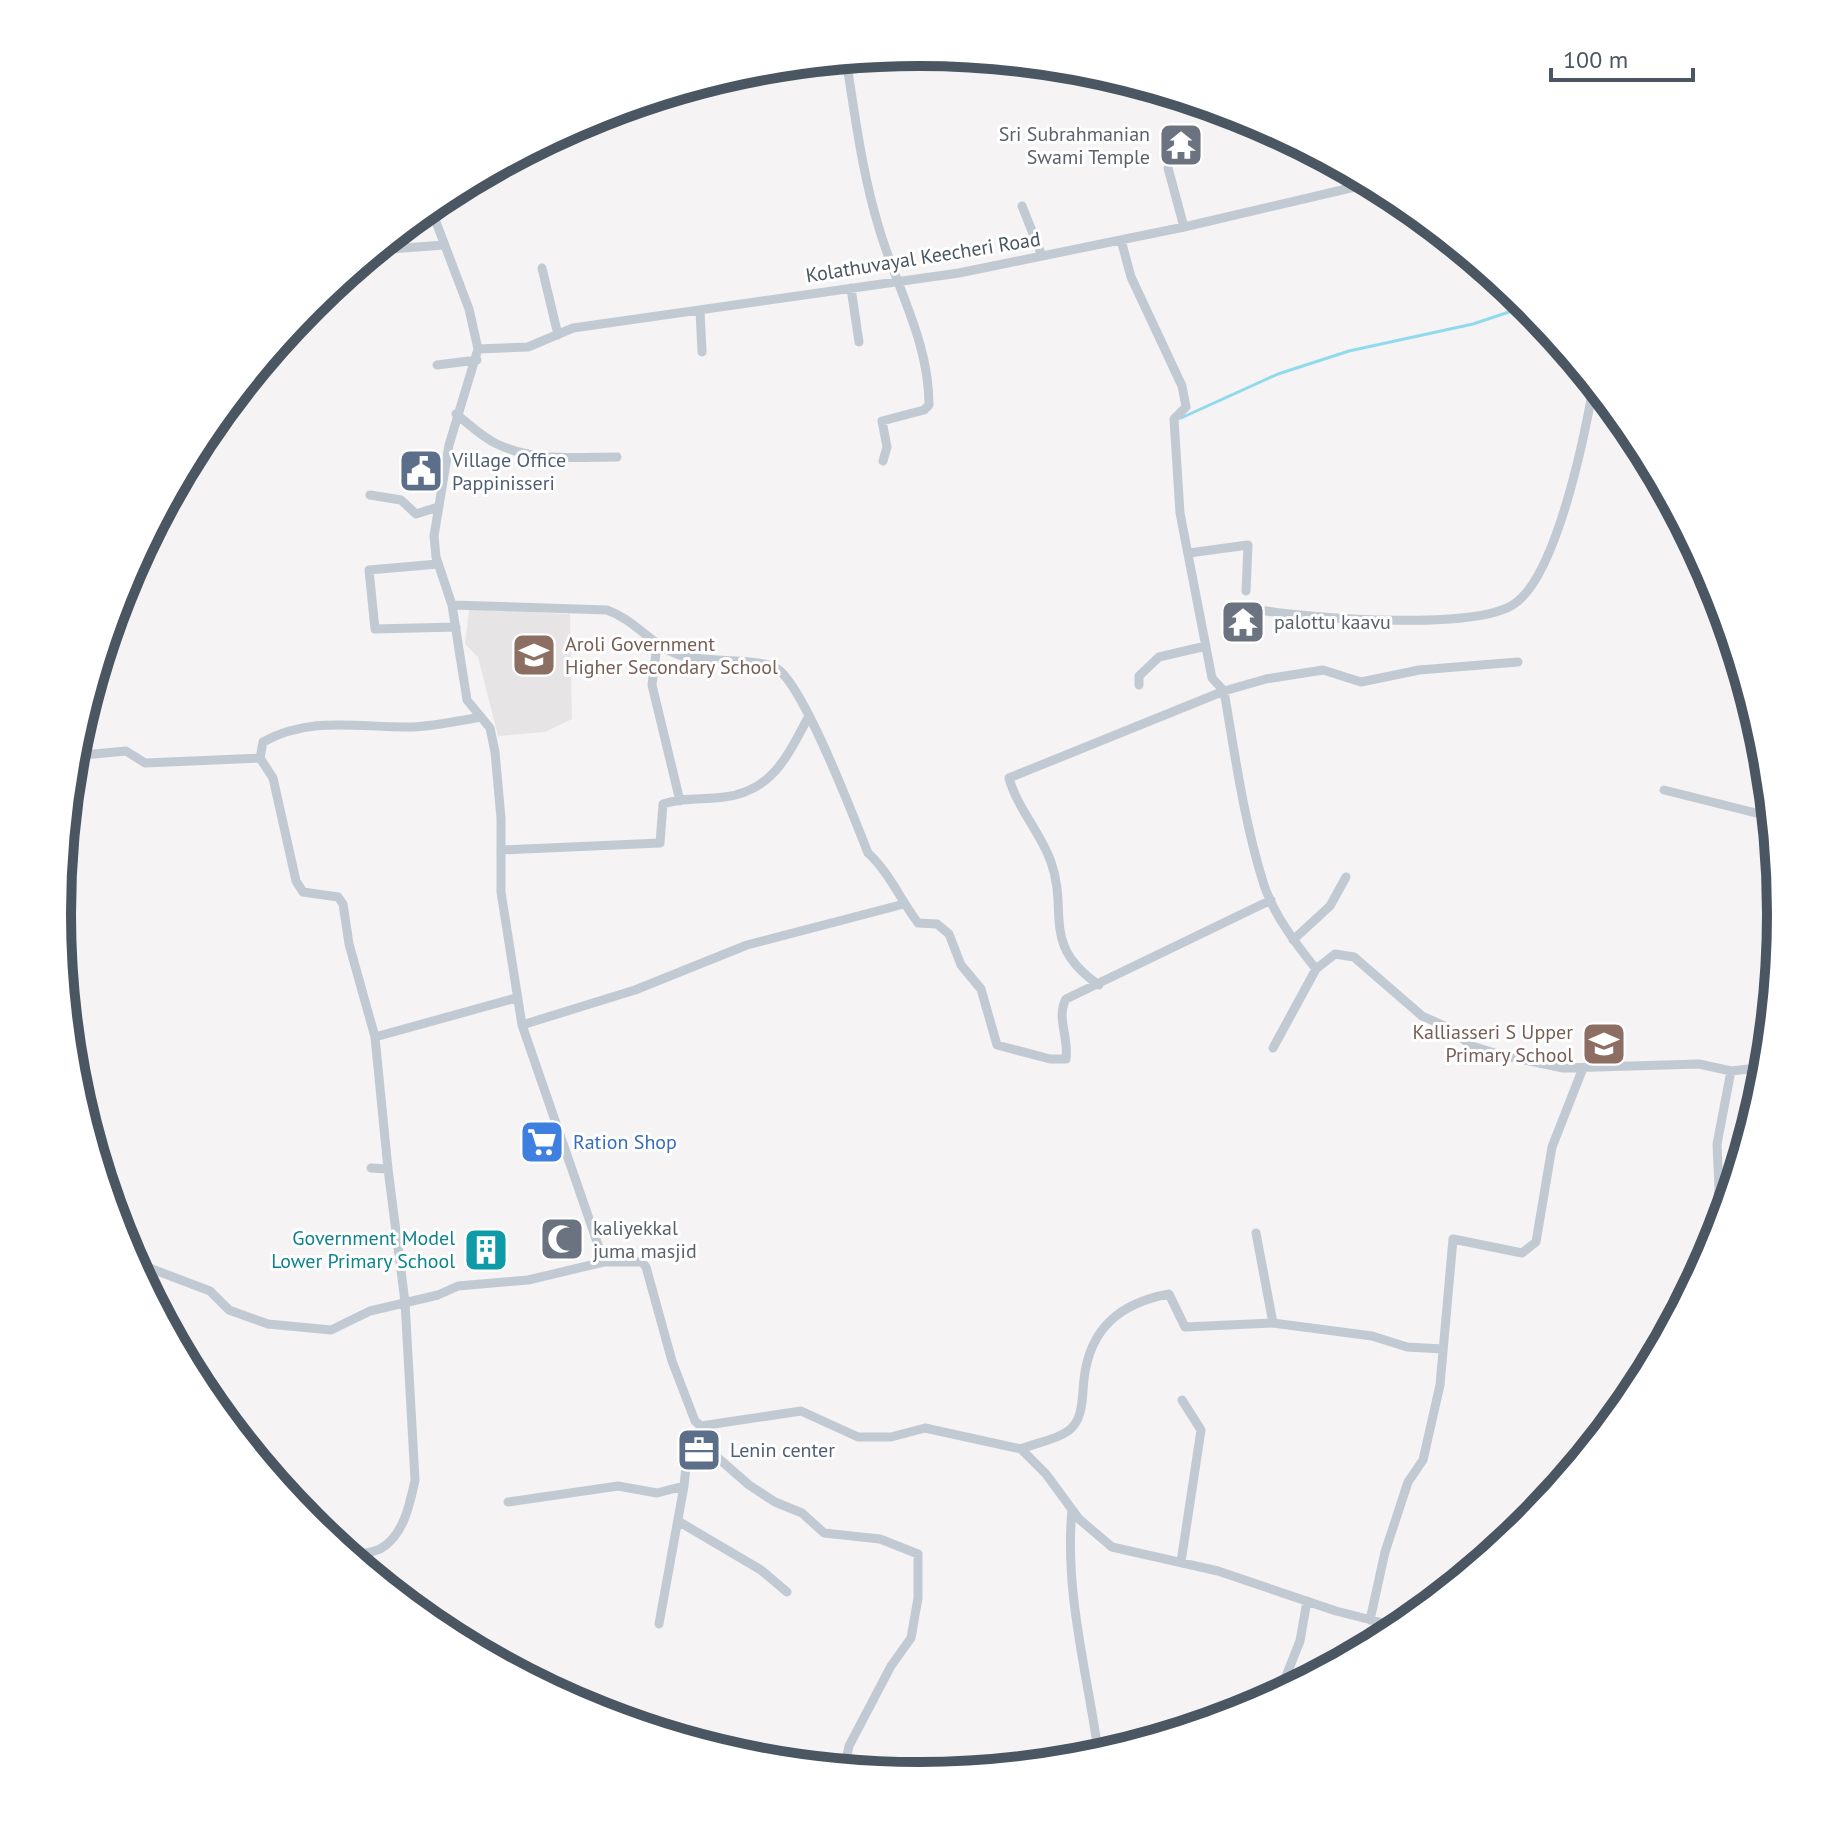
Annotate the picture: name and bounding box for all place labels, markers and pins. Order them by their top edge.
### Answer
place label: Sri Subrahmanian Swami Temple [999,121,1150,170]
temple icon: Sri Subrahmanian Swami Temple [1157,121,1205,169]
public building icon: Village Office Pappinisseri [397,447,445,495]
place label: Village Office Pappinisseri [451,447,566,496]
temple icon: palottu kaavu [1219,598,1267,646]
place label: palottu kaavu [1274,609,1391,635]
school or university icon: Aroli Government Higher Secondary School [510,631,558,679]
place label: Aroli Government Higher Secondary School [565,631,778,680]
place label: Kalliasseri S Upper Primary School [1412,1019,1573,1068]
school or university icon: Kalliasseri S Upper Primary School [1580,1020,1628,1068]
supermarket icon: Ration Shop [518,1118,566,1166]
place label: Ration Shop [573,1129,677,1155]
mosque icon: kaliyekkal juma masjid [538,1215,586,1263]
place label: kaliyekkal juma masjid [593,1215,697,1264]
place label: Government Model Lower Primary School [271,1225,455,1274]
building icon: Government Model Lower Primary School [462,1226,510,1274]
office icon: Lenin center [675,1426,723,1474]
place label: Lenin center [730,1437,835,1463]

